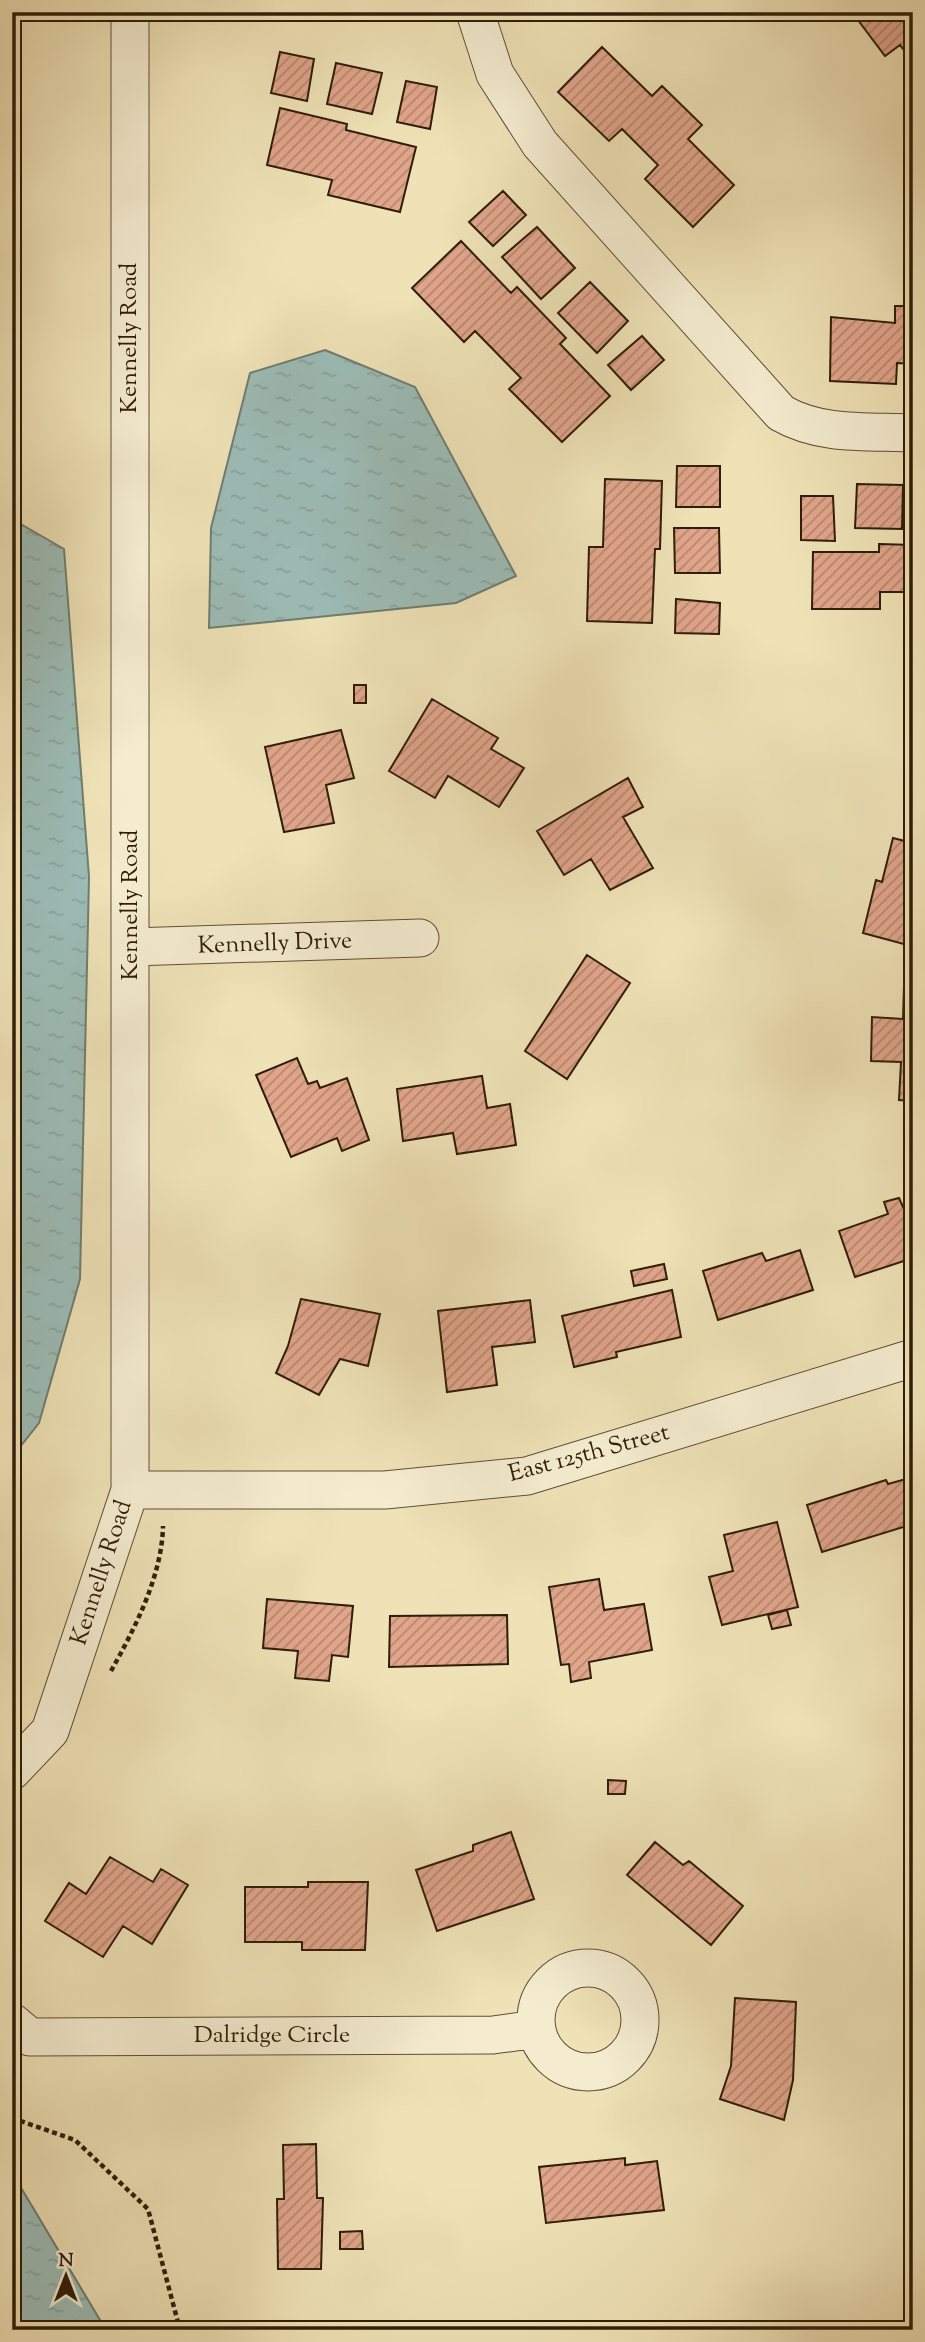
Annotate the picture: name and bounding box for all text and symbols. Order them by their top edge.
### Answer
street label: Kennelly Road [113,262,147,413]
street label: Kennelly Road [114,829,148,980]
street label: Kennelly Drive [197,924,353,964]
street label: East 125th Street [505,1416,673,1492]
street label: Kennelly Road [63,1496,142,1650]
street label: Dalridge Circle [194,2019,350,2053]
north arrow [32,2240,102,2310]
text: N [58,2248,74,2275]

